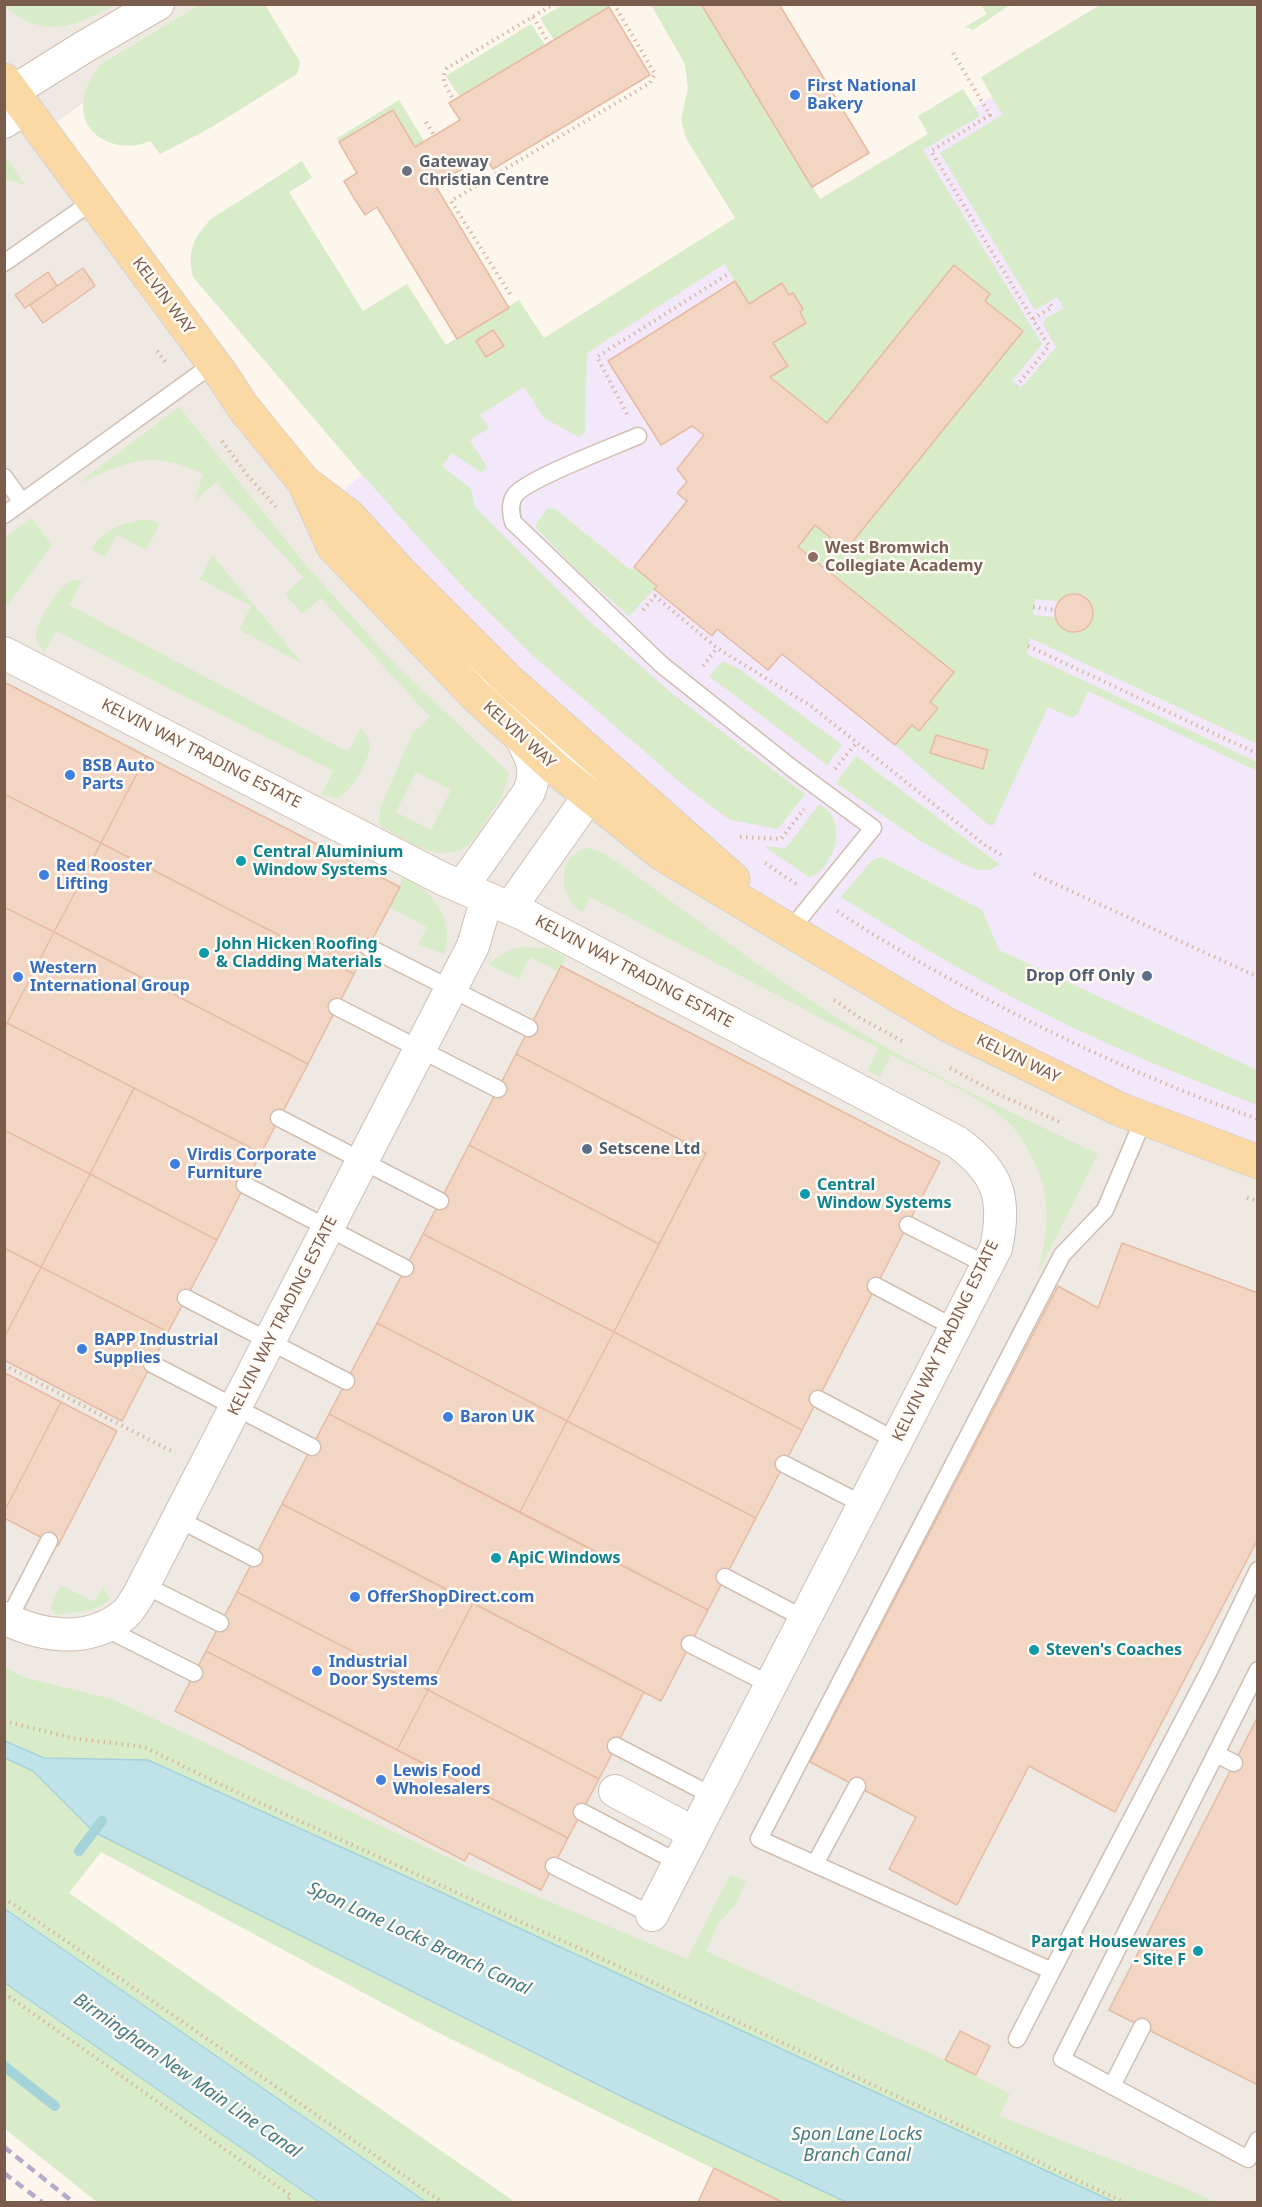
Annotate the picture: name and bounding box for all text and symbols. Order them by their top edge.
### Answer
place label: First National Bakery [807,76,916,114]
marker: First National Bakery [788,88,802,102]
place label: Gateway Christian Centre [419,152,549,190]
marker: Gateway Christian Centre [400,164,414,178]
street label: KELVIN WAY [128,254,198,338]
place label: West Bromwich Collegiate Academy [825,538,983,576]
marker: West Bromwich Collegiate Academy [806,550,820,564]
street label: KELVIN WAY TRADING ESTATE [98,695,304,813]
street label: KELVIN WAY [479,697,559,773]
place label: BSB Auto Parts [82,756,155,794]
marker: BSB Auto Parts [63,768,77,782]
place label: Central Aluminium Window Systems [253,842,403,880]
marker: Central Aluminium Window Systems [234,854,248,868]
place label: Red Rooster Lifting [56,856,152,894]
marker: Red Rooster Lifting [37,868,51,882]
street label: KELVIN WAY TRADING ESTATE [532,912,736,1032]
place label: John Hicken Roofing & Cladding Materials [216,934,382,972]
marker: John Hicken Roofing & Cladding Materials [197,946,211,960]
place label: Western International Group [30,958,190,996]
place label: Drop Off Only [1026,966,1135,986]
marker: Drop Off Only [1140,969,1154,983]
marker: Western International Group [11,970,25,984]
street label: KELVIN WAY [973,1030,1063,1088]
place label: Setscene Ltd [599,1139,700,1159]
marker: Setscene Ltd [580,1142,594,1156]
place label: Virdis Corporate Furniture [187,1145,317,1183]
marker: Virdis Corporate Furniture [168,1157,182,1171]
place label: Central Window Systems [817,1175,951,1213]
marker: Central Window Systems [798,1187,812,1201]
street label: KELVIN WAY TRADING ESTATE [224,1213,342,1419]
street label: KELVIN WAY TRADING ESTATE [889,1237,1003,1445]
place label: BAPP Industrial Supplies [94,1330,218,1368]
marker: BAPP Industrial Supplies [75,1342,89,1356]
place label: Baron UK [460,1407,534,1427]
marker: Baron UK [441,1410,455,1424]
place label: ApiC Windows [508,1548,621,1568]
marker: ApiC Windows [489,1551,503,1565]
place label: OfferShopDirect.com [367,1587,534,1607]
marker: OfferShopDirect.com [348,1590,362,1604]
place label: Steven's Coaches [1046,1640,1182,1660]
marker: Steven's Coaches [1027,1643,1041,1657]
place label: Industrial Door Systems [329,1652,438,1690]
marker: Industrial Door Systems [310,1664,324,1678]
place label: Lewis Food Wholesalers [393,1761,490,1799]
marker: Lewis Food Wholesalers [374,1773,388,1787]
water label: Spon Lane Locks Branch Canal [304,1878,534,2000]
place label: Pargat Housewares - Site F [1031,1932,1186,1970]
marker: Pargat Housewares - Site F [1191,1944,1205,1958]
water label: Birmingham New Main Line Canal [69,1989,305,2163]
water label: Spon Lane Locks Branch Canal [791,2124,923,2166]

